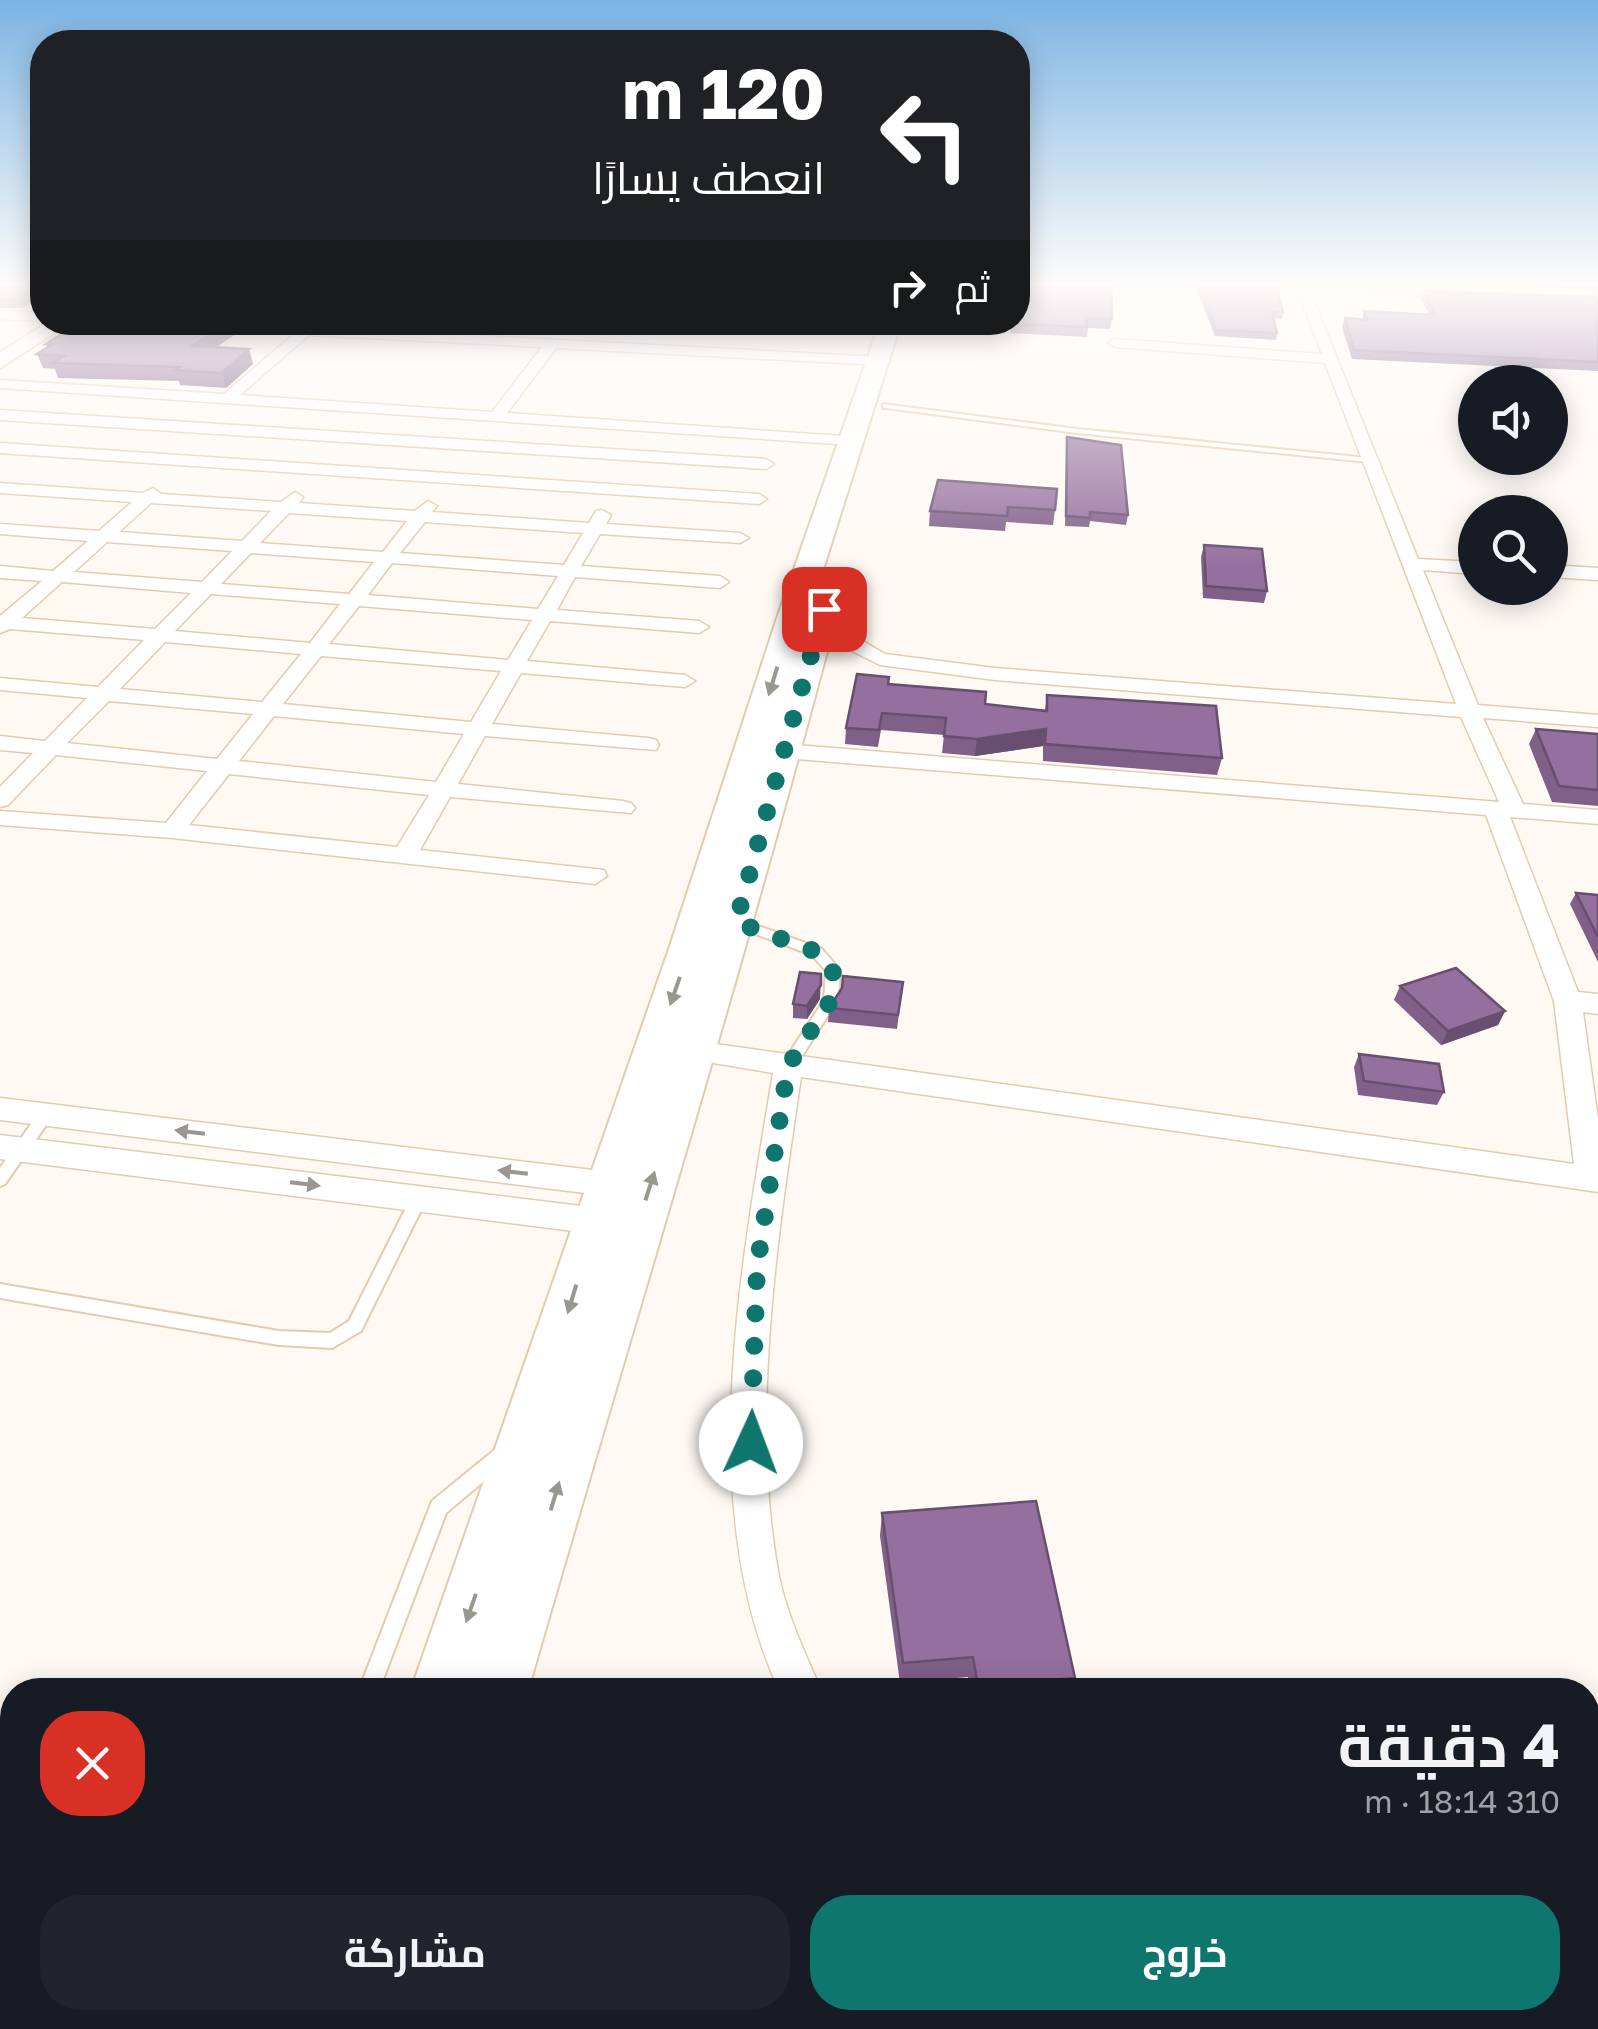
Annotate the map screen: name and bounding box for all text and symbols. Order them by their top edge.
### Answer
text: 120 m [622,50,825,134]
icon: left [860,70,990,200]
text: انعطف يسارًا [592,150,825,204]
icon: right [880,260,935,315]
text: ثم [955,265,990,310]
map controls [1458,365,1568,605]
button: sound [1458,365,1568,475]
button: search [1458,495,1568,605]
pin [782,567,867,652]
icon: arrive [797,582,852,637]
one-way arrow [765,666,780,697]
one-way arrow [667,976,682,1006]
one-way arrow [174,1124,205,1140]
one-way arrow [496,1164,528,1180]
one-way arrow [643,1170,658,1200]
one-way arrow [290,1176,322,1192]
one-way arrow [564,1284,579,1315]
position arrow [699,1391,803,1495]
one-way arrow [548,1481,563,1511]
one-way arrow [462,1593,477,1623]
text: 4 دقيقة [1338,1708,1560,1780]
button: close [40,1711,145,1816]
text: 310 m · 18:14 [1364,1782,1560,1820]
button: مشاركة [40,1895,790,2010]
button: خروج [810,1895,1560,2010]

